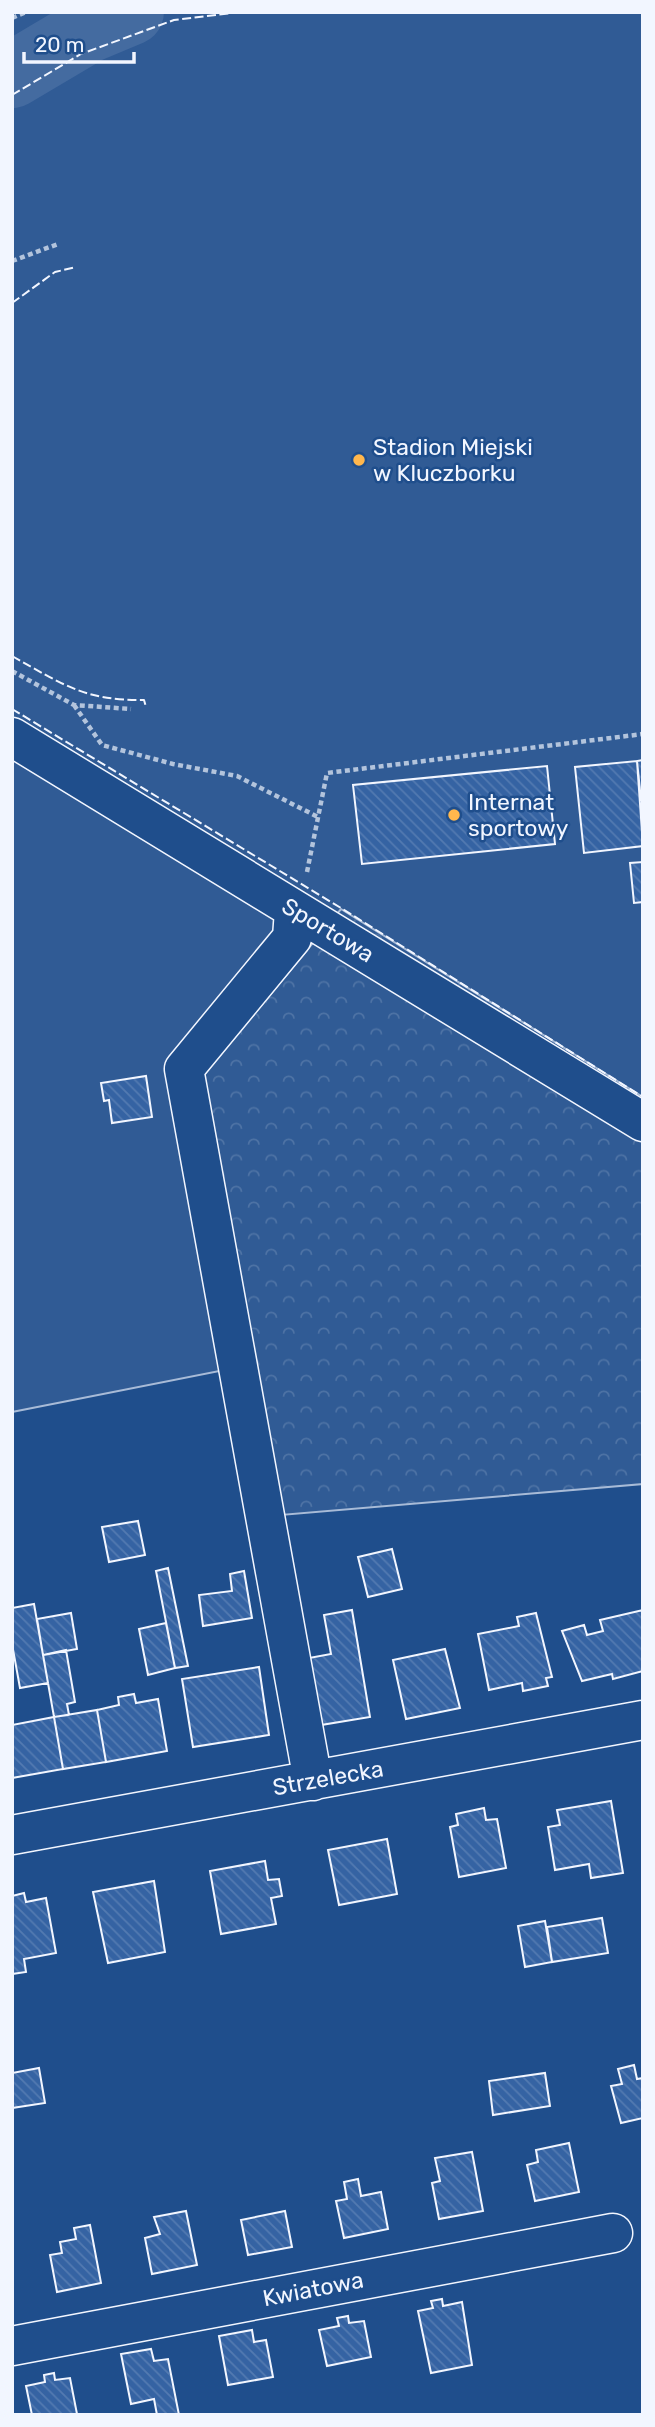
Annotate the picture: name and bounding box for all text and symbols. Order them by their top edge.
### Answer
scale bar [24,21,135,65]
text: 20 m [35,32,84,57]
place label: Stadion Miejski w Kluczborku [373,433,533,487]
marker: Stadion Miejski w Kluczborku [351,452,367,468]
place label: Internat sportowy [468,788,569,842]
marker: Internat sportowy [446,807,462,823]
street label: Sportowa [277,892,379,968]
street label: Strzelecka [270,1754,386,1802]
street label: Kwiatowa [260,2266,366,2312]

